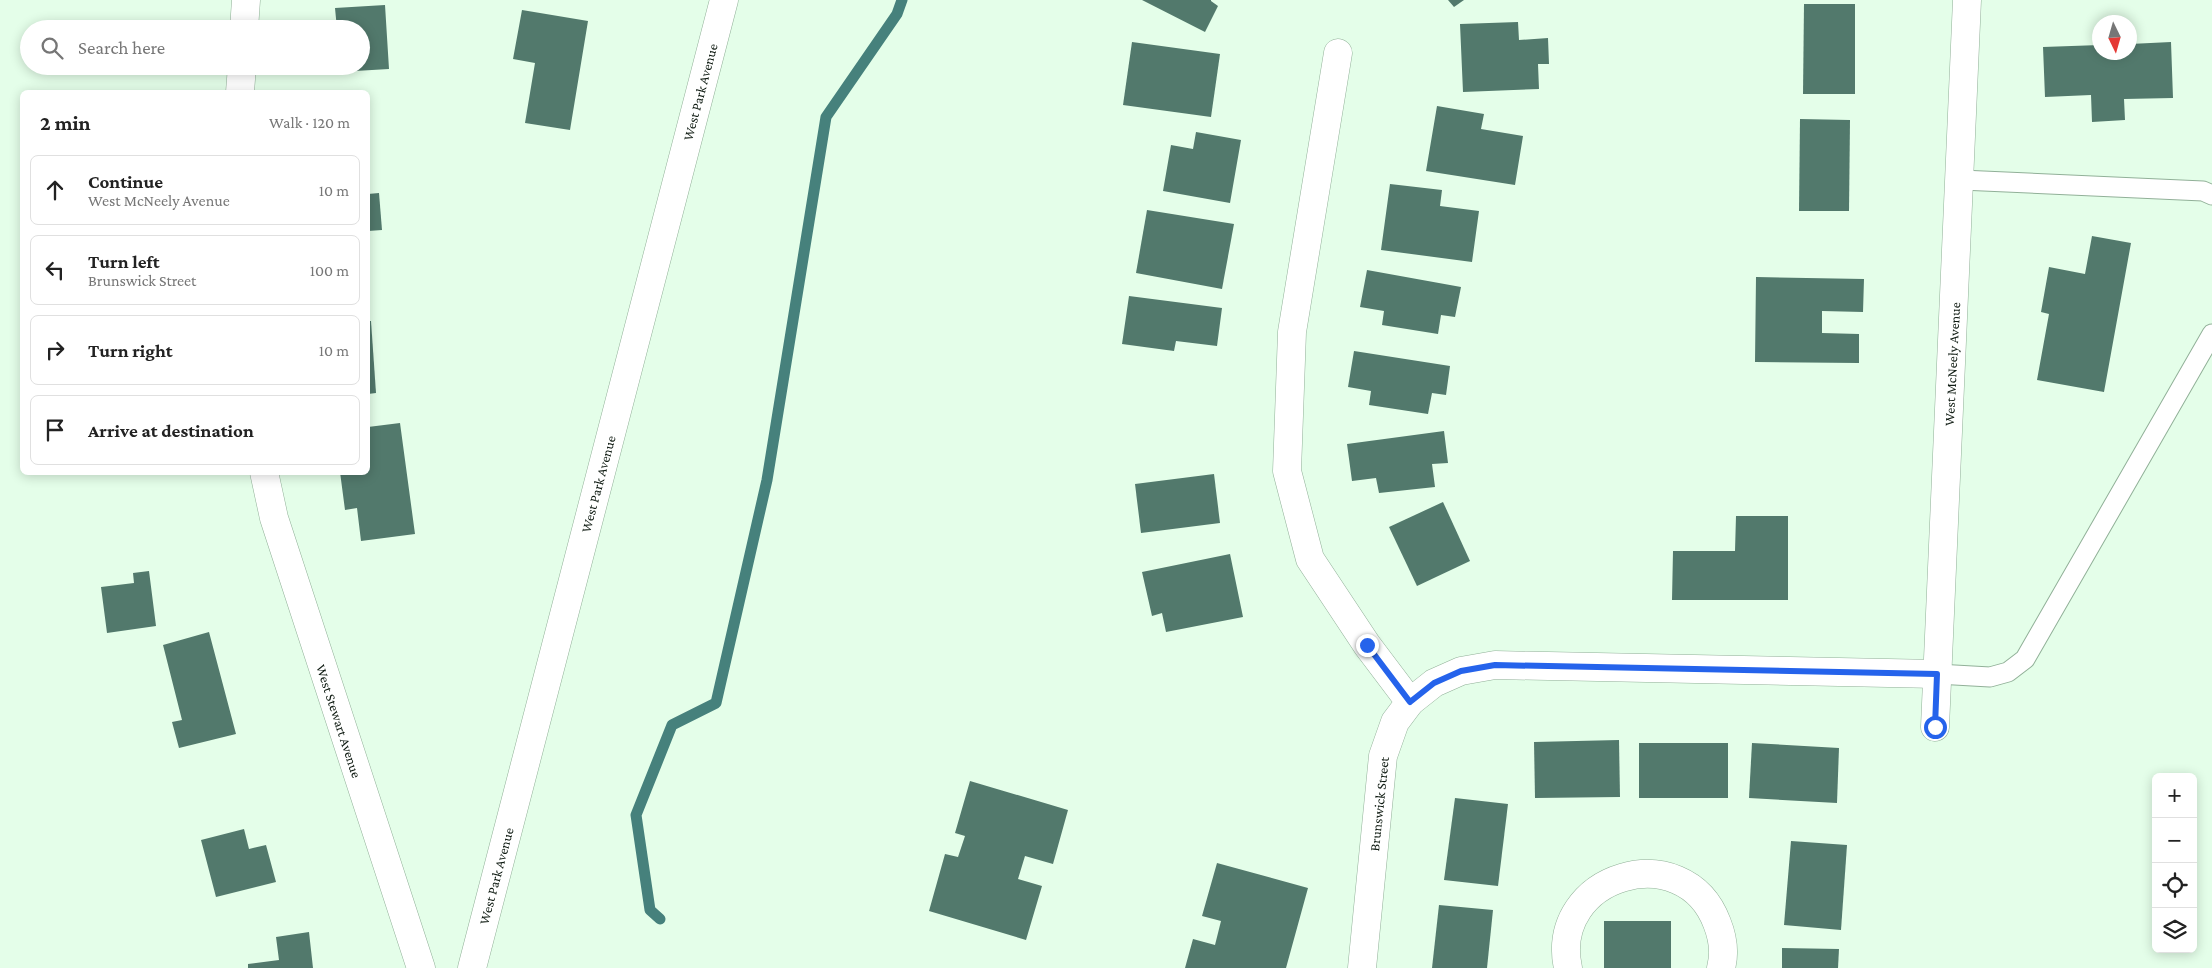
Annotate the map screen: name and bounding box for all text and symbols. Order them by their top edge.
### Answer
north arrow [2092,15,2137,60]
search box [20,20,370,75]
icon: search [38,34,66,62]
text: Search here [78,37,165,58]
street label: West Park Avenue [679,42,721,142]
text: 2 min [40,111,91,135]
text: Walk · 120 m [269,114,350,131]
text: Continue [88,171,163,192]
icon: ahead [41,176,69,204]
text: 10 m [319,182,349,199]
text: West McNeely Avenue [88,192,230,209]
text: Turn left [88,251,160,272]
icon: left [41,256,69,284]
text: 100 m [310,262,349,279]
text: Brunswick Street [88,272,196,289]
street label: West McNeely Avenue [1941,302,1963,426]
icon: right [41,336,69,364]
text: Turn right [88,340,173,361]
text: 10 m [319,342,349,359]
icon: arrive [41,416,69,444]
text: Arrive at destination [88,420,254,441]
street label: West Park Avenue [577,434,619,534]
route end [1356,634,1379,657]
street label: West Stewart Avenue [313,662,365,780]
route start [1924,716,1947,739]
street label: Brunswick Street [1366,756,1392,852]
map controls [2152,773,2197,953]
button: + [2152,773,2197,818]
button: − [2152,818,2197,863]
street label: West Park Avenue [475,826,517,926]
button: locate [2152,863,2197,908]
button: layers [2152,908,2197,953]

